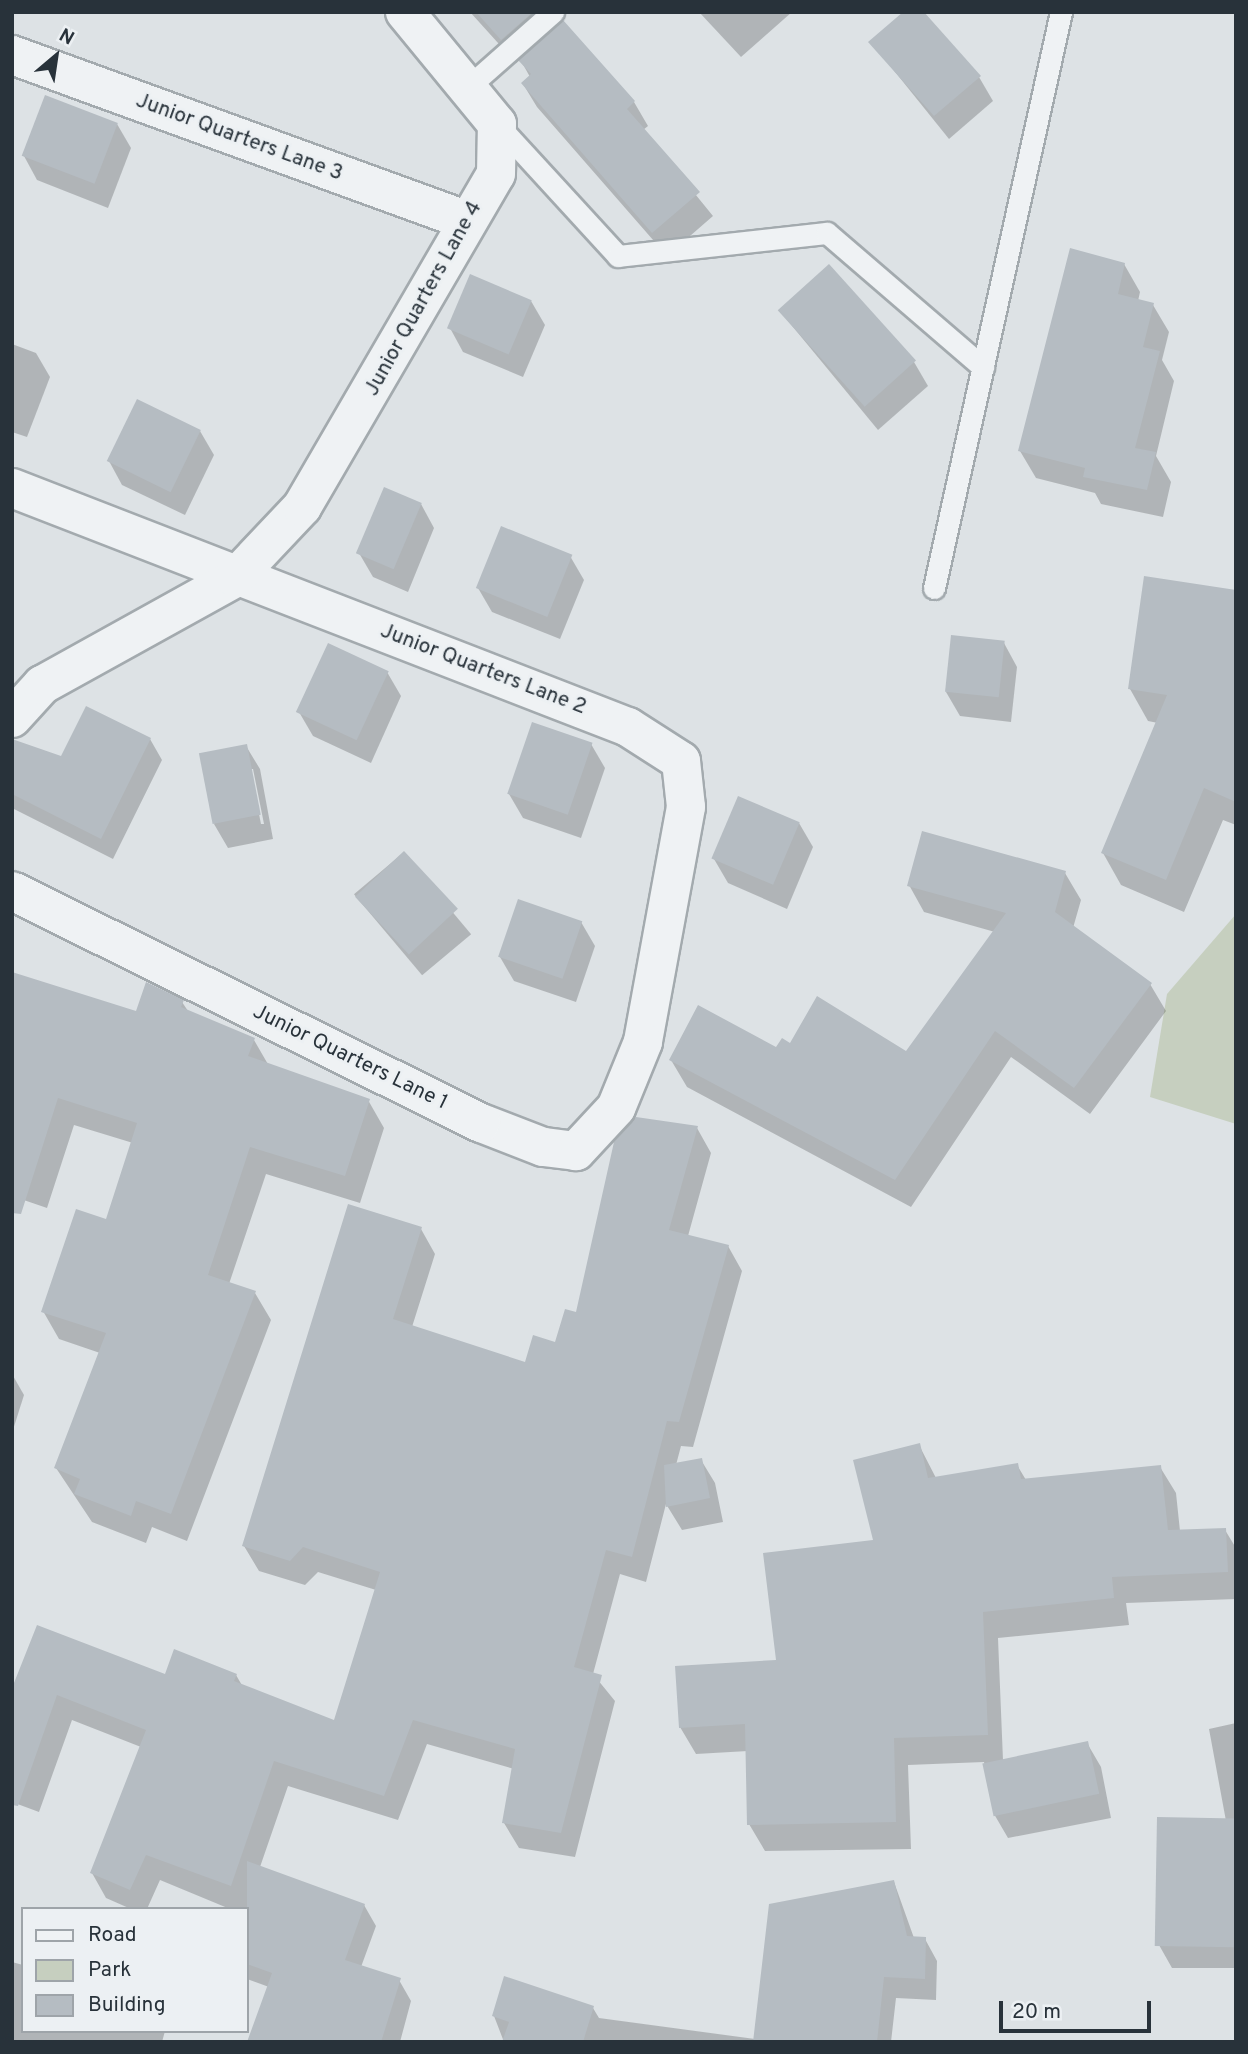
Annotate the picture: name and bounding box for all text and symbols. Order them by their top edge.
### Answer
north arrow [21,21,91,91]
text: N [54,24,78,51]
street label: Junior Quarters Lane 3 [132,89,346,187]
street label: Junior Quarters Lane 4 [360,197,488,401]
street label: Junior Quarters Lane 2 [376,619,590,721]
street label: Junior Quarters Lane 1 [248,1000,452,1116]
legend [21,1907,248,2033]
text: Road [88,1922,137,1949]
text: Park [88,1957,131,1984]
scale bar [1003,1988,1155,2032]
text: Building [88,1992,166,2019]
text: 20 m [1012,1999,1061,2026]

